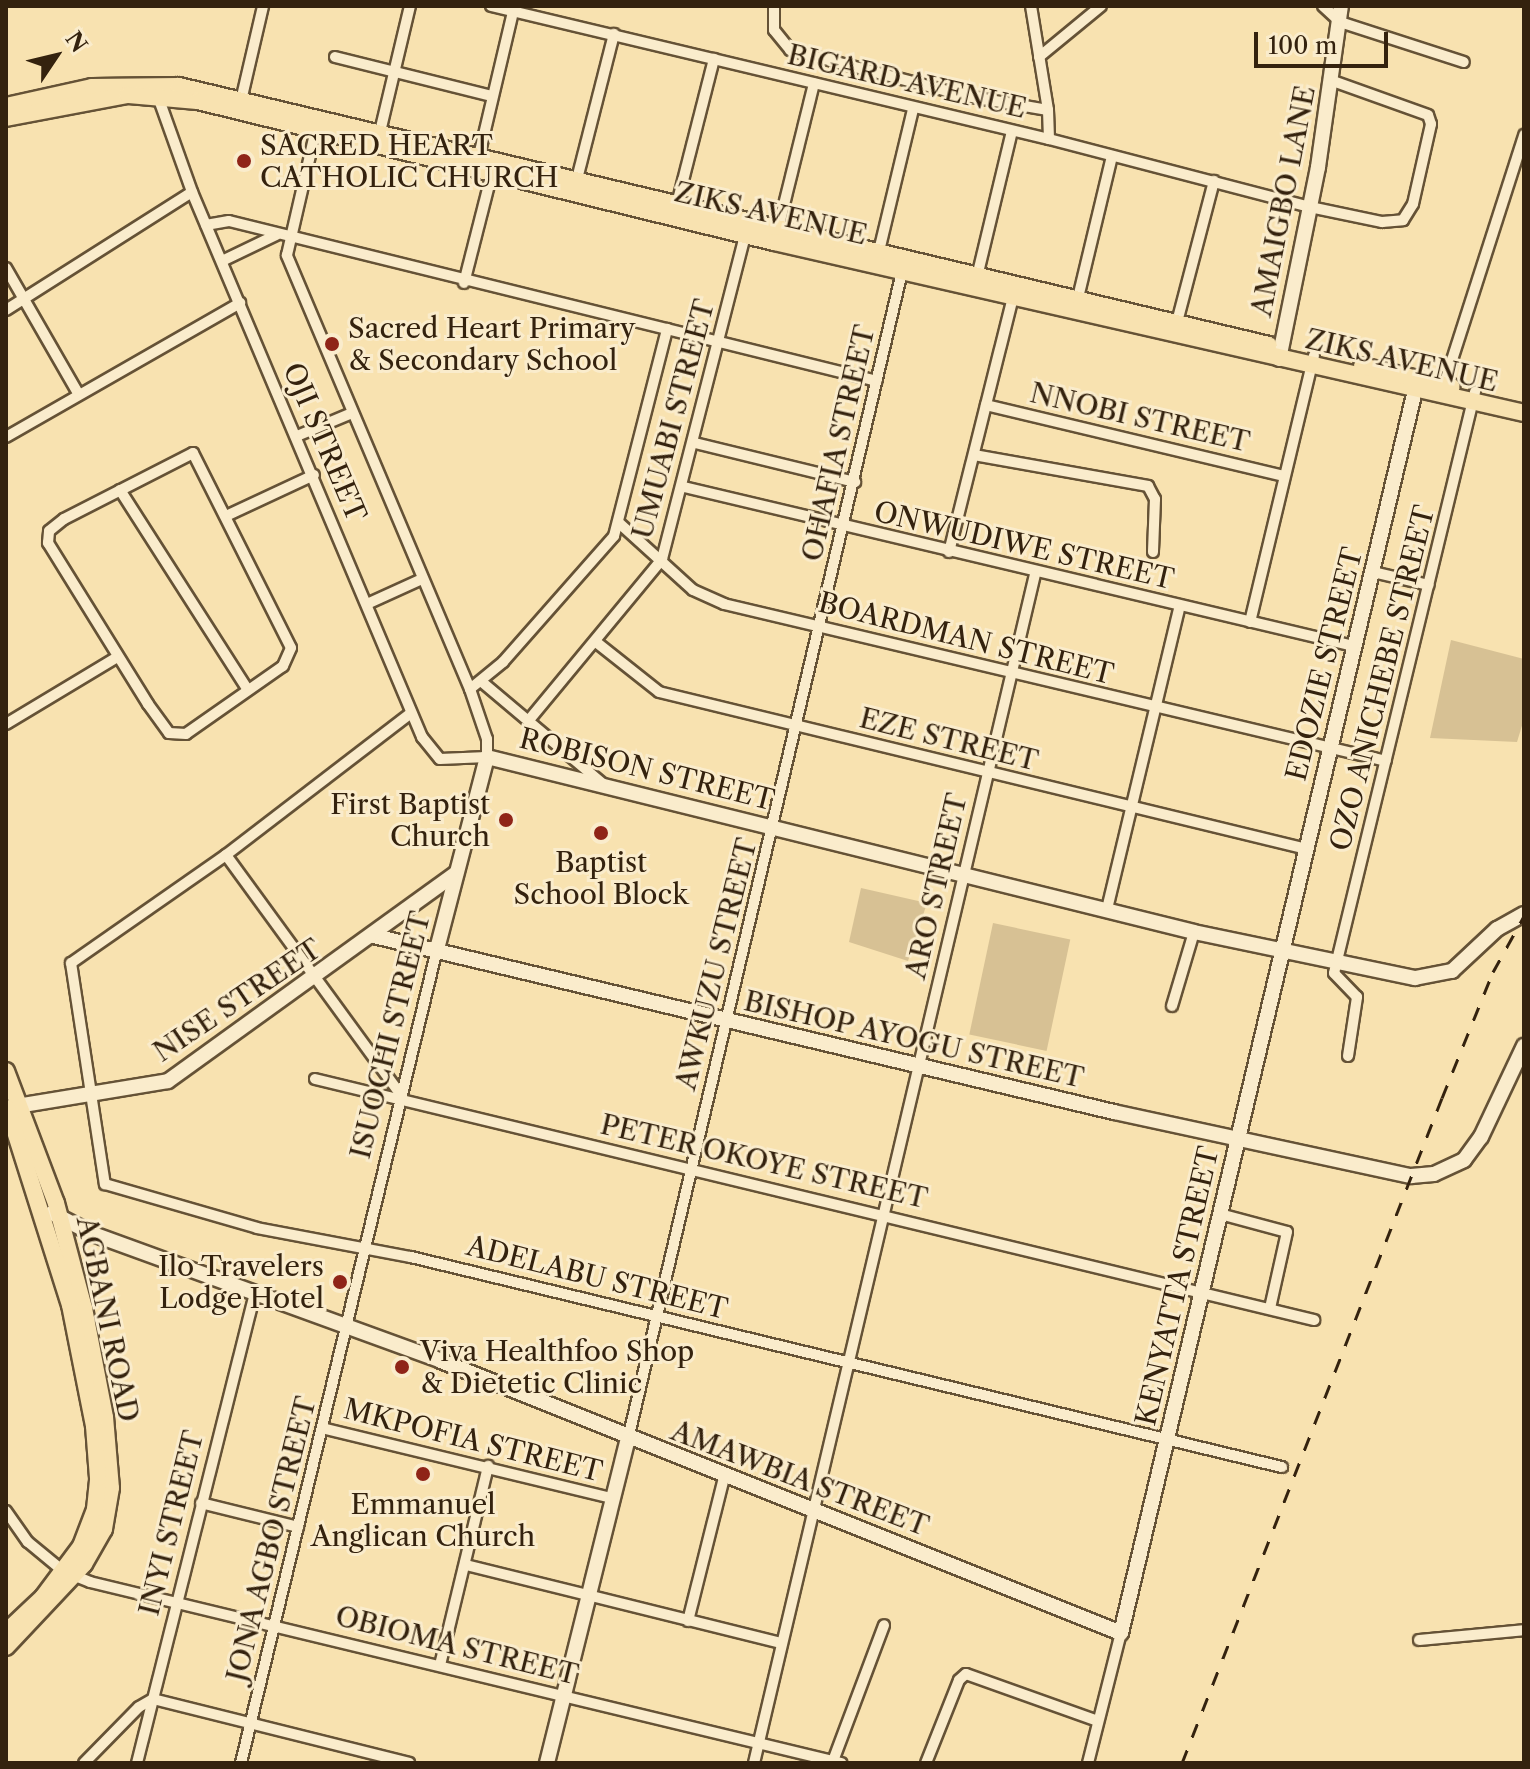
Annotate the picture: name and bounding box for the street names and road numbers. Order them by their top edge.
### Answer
street label: BIGARD AVENUE [784,37,1030,125]
street label: AMAIGBO LANE [1244,83,1322,319]
street label: ZIKS AVENUE [671,174,871,252]
street label: UMUABI STREET [625,296,721,542]
street label: OHAFIA STREET [794,321,882,565]
street label: ZIKS AVENUE [1302,321,1502,399]
street label: OJI STREET [277,358,373,526]
street label: NNOBI STREET [1027,375,1253,459]
street label: ONWUDIWE STREET [871,494,1177,596]
street label: OZO ANICHEBE STREET [1323,501,1441,855]
street label: EDOZIE STREET [1279,544,1369,784]
street label: BOARDMAN STREET [815,585,1117,691]
street label: EZE STREET [856,701,1042,777]
street label: ROBISON STREET [516,721,778,817]
street label: ARO STREET [898,790,974,982]
street label: AWKUZU STREET [668,835,764,1093]
street label: ISUOCHI STREET [343,908,437,1162]
street label: NISE STREET [147,932,327,1068]
street label: BISHOP AYOGU STREET [740,983,1088,1095]
street label: PETER OKOYE STREET [597,1107,931,1215]
street label: KENYATTA STREET [1128,1143,1226,1429]
street label: AGBANI ROAD [70,1213,146,1425]
street label: ADELABU STREET [463,1228,731,1326]
street label: MKPOFIA STREET [340,1391,606,1489]
street label: JONA AGBO STREET [219,1392,323,1686]
street label: AMAWBIA STREET [666,1413,934,1543]
street label: INYI STREET [132,1427,210,1619]
street label: OBIOMA STREET [332,1598,582,1692]

